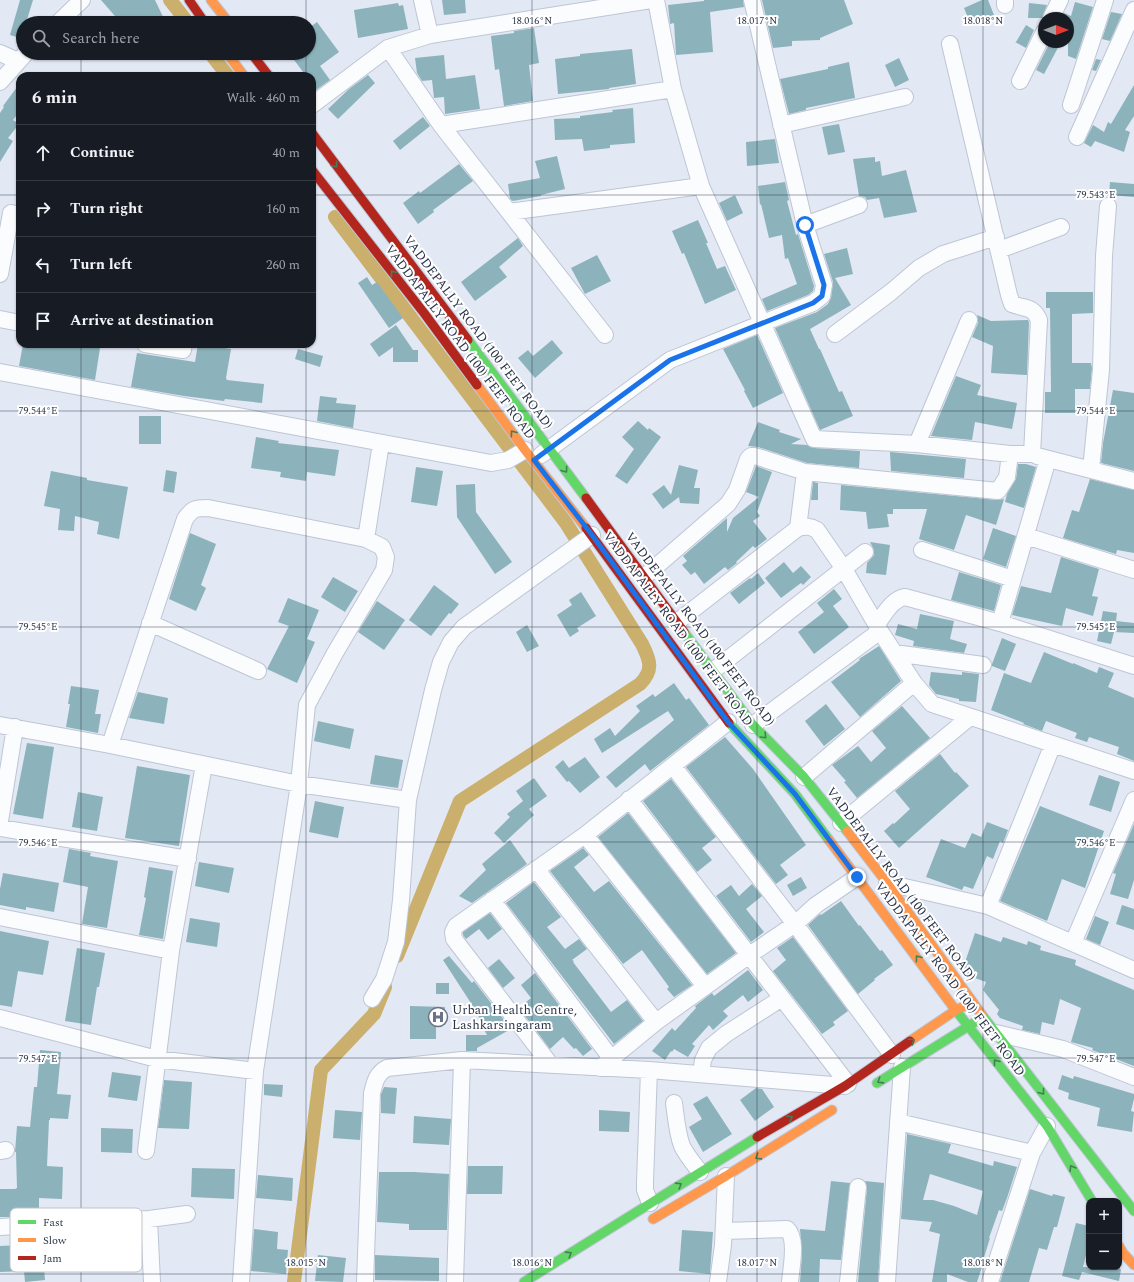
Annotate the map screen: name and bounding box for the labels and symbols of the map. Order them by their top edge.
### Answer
north arrow [1038,12,1074,48]
text: 18.016°N [512,13,552,29]
text: 18.017°N [737,13,777,29]
text: 18.018°N [963,13,1003,29]
one-way arrow [330,160,337,167]
text: 79.543°E [1076,187,1116,203]
route start [796,216,814,234]
street label: VADDEPALLY ROAD (100 FEET ROAD) [398,231,558,433]
street label: VADDAPALLY ROAD (100) FEET ROAD [380,240,540,444]
one-way arrow [390,271,397,278]
text: 79.544°E [18,403,58,419]
text: 79.544°E [1076,403,1116,419]
one-way arrow [510,430,518,437]
one-way arrow [560,465,567,472]
street label: VADDAPALLY ROAD (100) FEET ROAD [598,527,758,731]
street label: VADDEPALLY ROAD (100 FEET ROAD) [620,528,780,730]
text: 79.545°E [18,619,58,635]
text: 79.545°E [1076,619,1116,635]
one-way arrow [759,731,767,739]
street label: VADDEPALLY ROAD (100 FEET ROAD) [821,783,981,985]
text: 79.546°E [18,835,58,851]
text: 79.546°E [1076,835,1116,851]
route end [848,868,866,886]
street label: VADDAPALLY ROAD (100) FEET ROAD [870,877,1030,1081]
one-way arrow [916,956,923,963]
place label: Urban Health Centre, Lashkarsingaram [452,1000,577,1035]
hospital icon: Urban Health Centre, Lashkarsingaram [427,1006,449,1028]
one-way arrow [908,1038,915,1046]
text: 79.547°E [18,1051,58,1067]
text: 79.547°E [1076,1051,1116,1067]
one-way arrow [994,1059,1001,1067]
one-way arrow [877,1076,884,1083]
one-way arrow [1037,1087,1044,1094]
one-way arrow [786,1115,793,1122]
one-way arrow [755,1152,762,1159]
one-way arrow [1069,1165,1076,1172]
one-way arrow [675,1182,682,1190]
legend [10,1208,142,1272]
text: Fast [43,1214,64,1231]
text: Slow [43,1232,67,1249]
text: Jam [43,1250,62,1267]
one-way arrow [565,1251,572,1259]
text: 18.015°N [286,1255,326,1271]
text: 18.016°N [512,1255,552,1271]
text: 18.017°N [737,1255,777,1271]
text: 18.018°N [963,1255,1003,1271]

